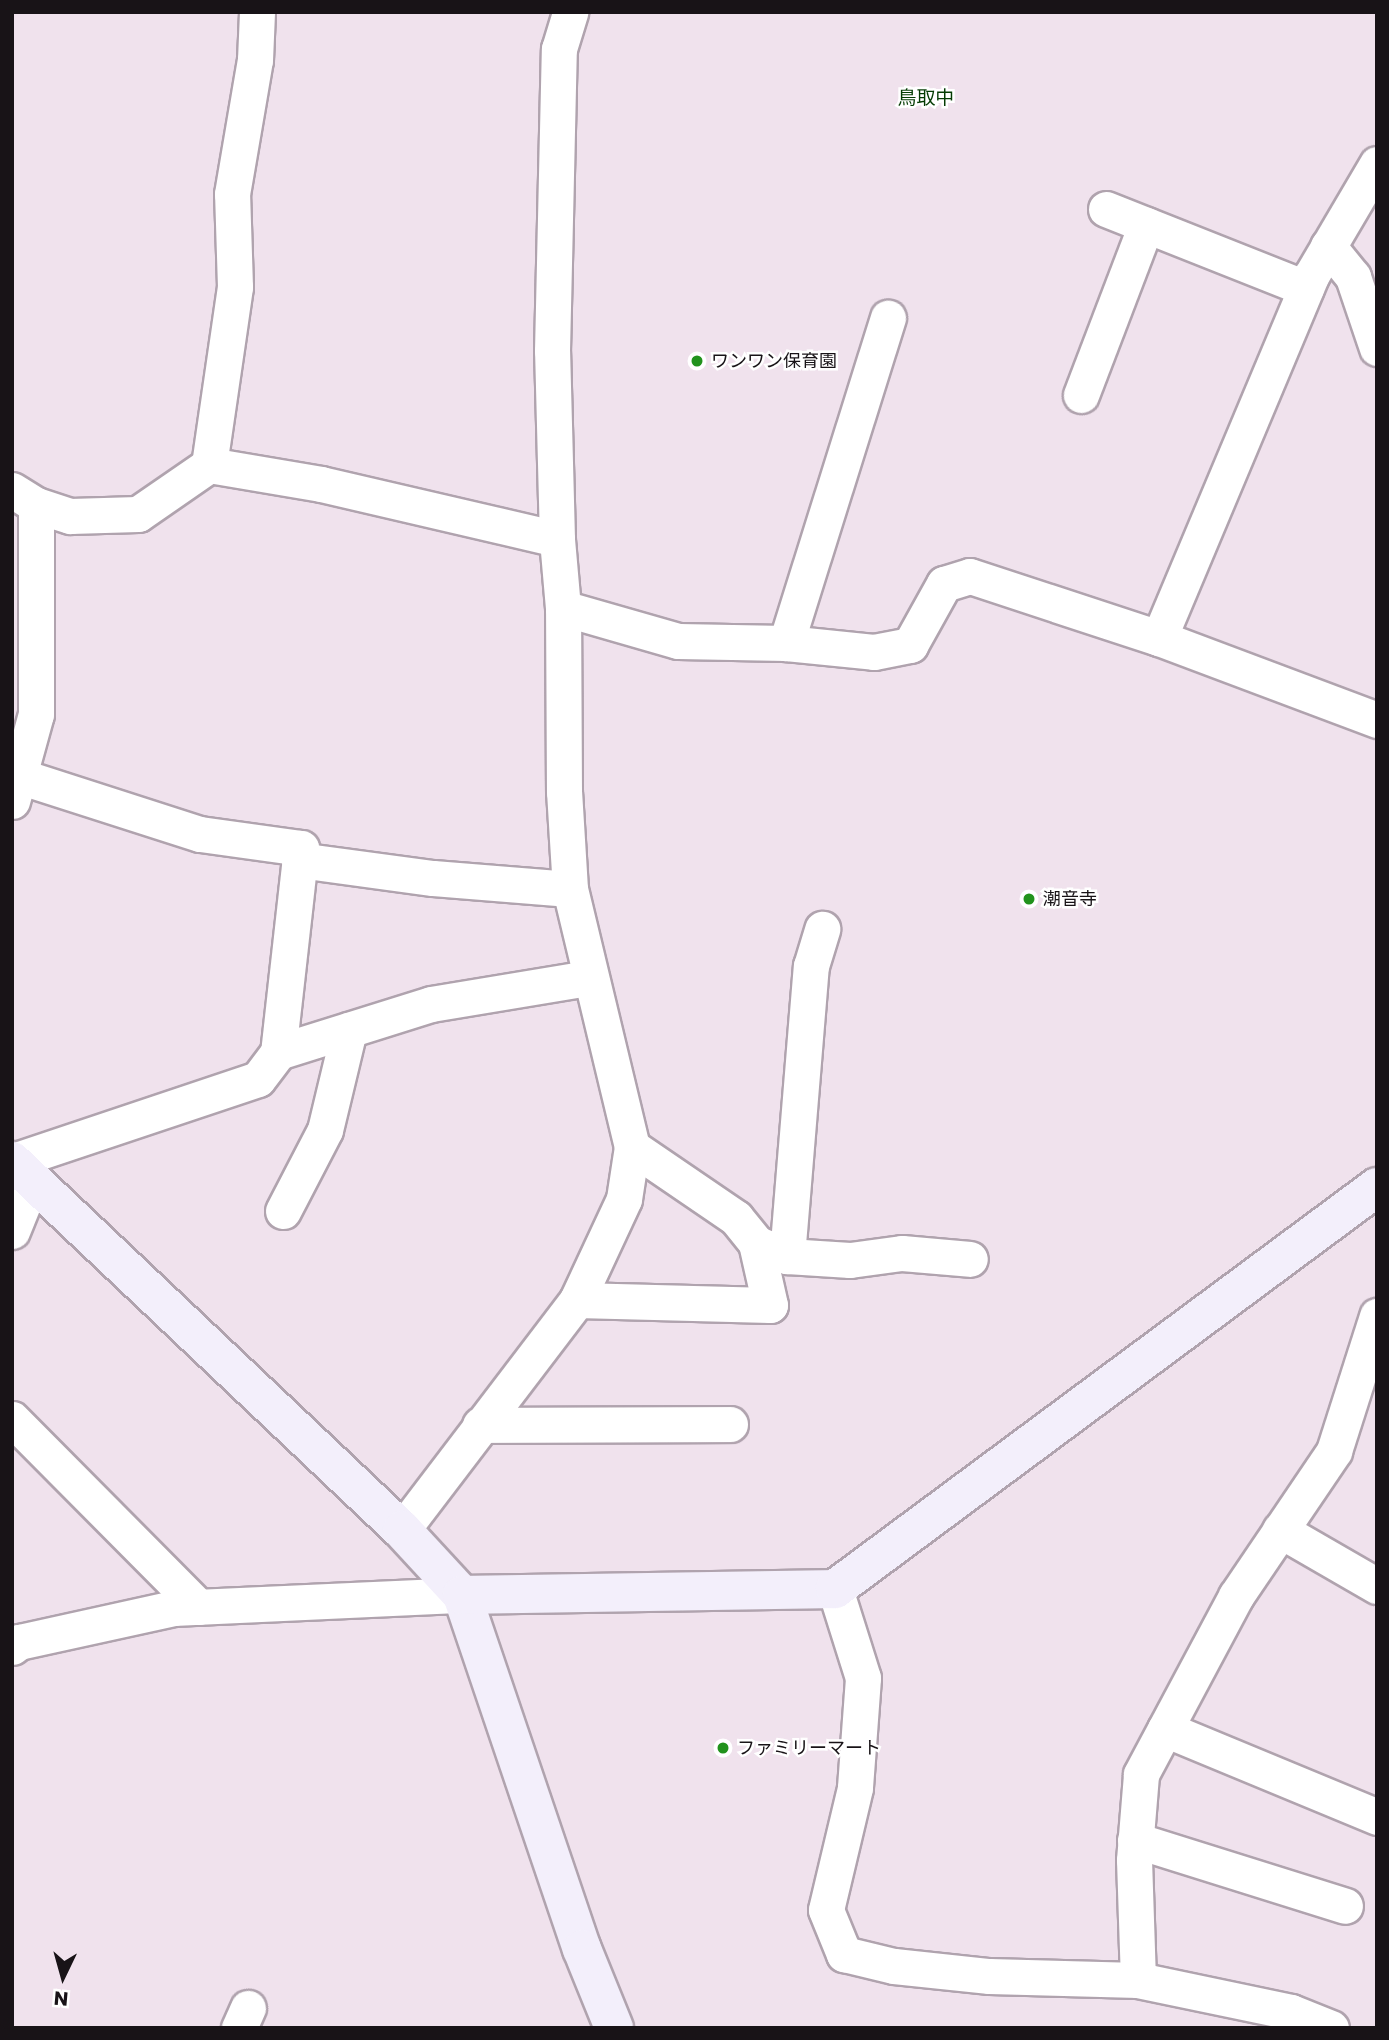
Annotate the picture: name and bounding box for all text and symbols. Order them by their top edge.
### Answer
district label: 鳥取中 [898,87,954,109]
place label: ワンワン保育園 [711,350,837,372]
marker: ワンワン保育園 [689,353,705,369]
place label: 潮音寺 [1043,888,1097,910]
marker: 潮音寺 [1021,891,1037,907]
place label: ファミリーマート [737,1737,881,1759]
marker: ファミリーマート [715,1740,731,1756]
north arrow [28,1942,98,2012]
text: N [53,1984,69,2012]

